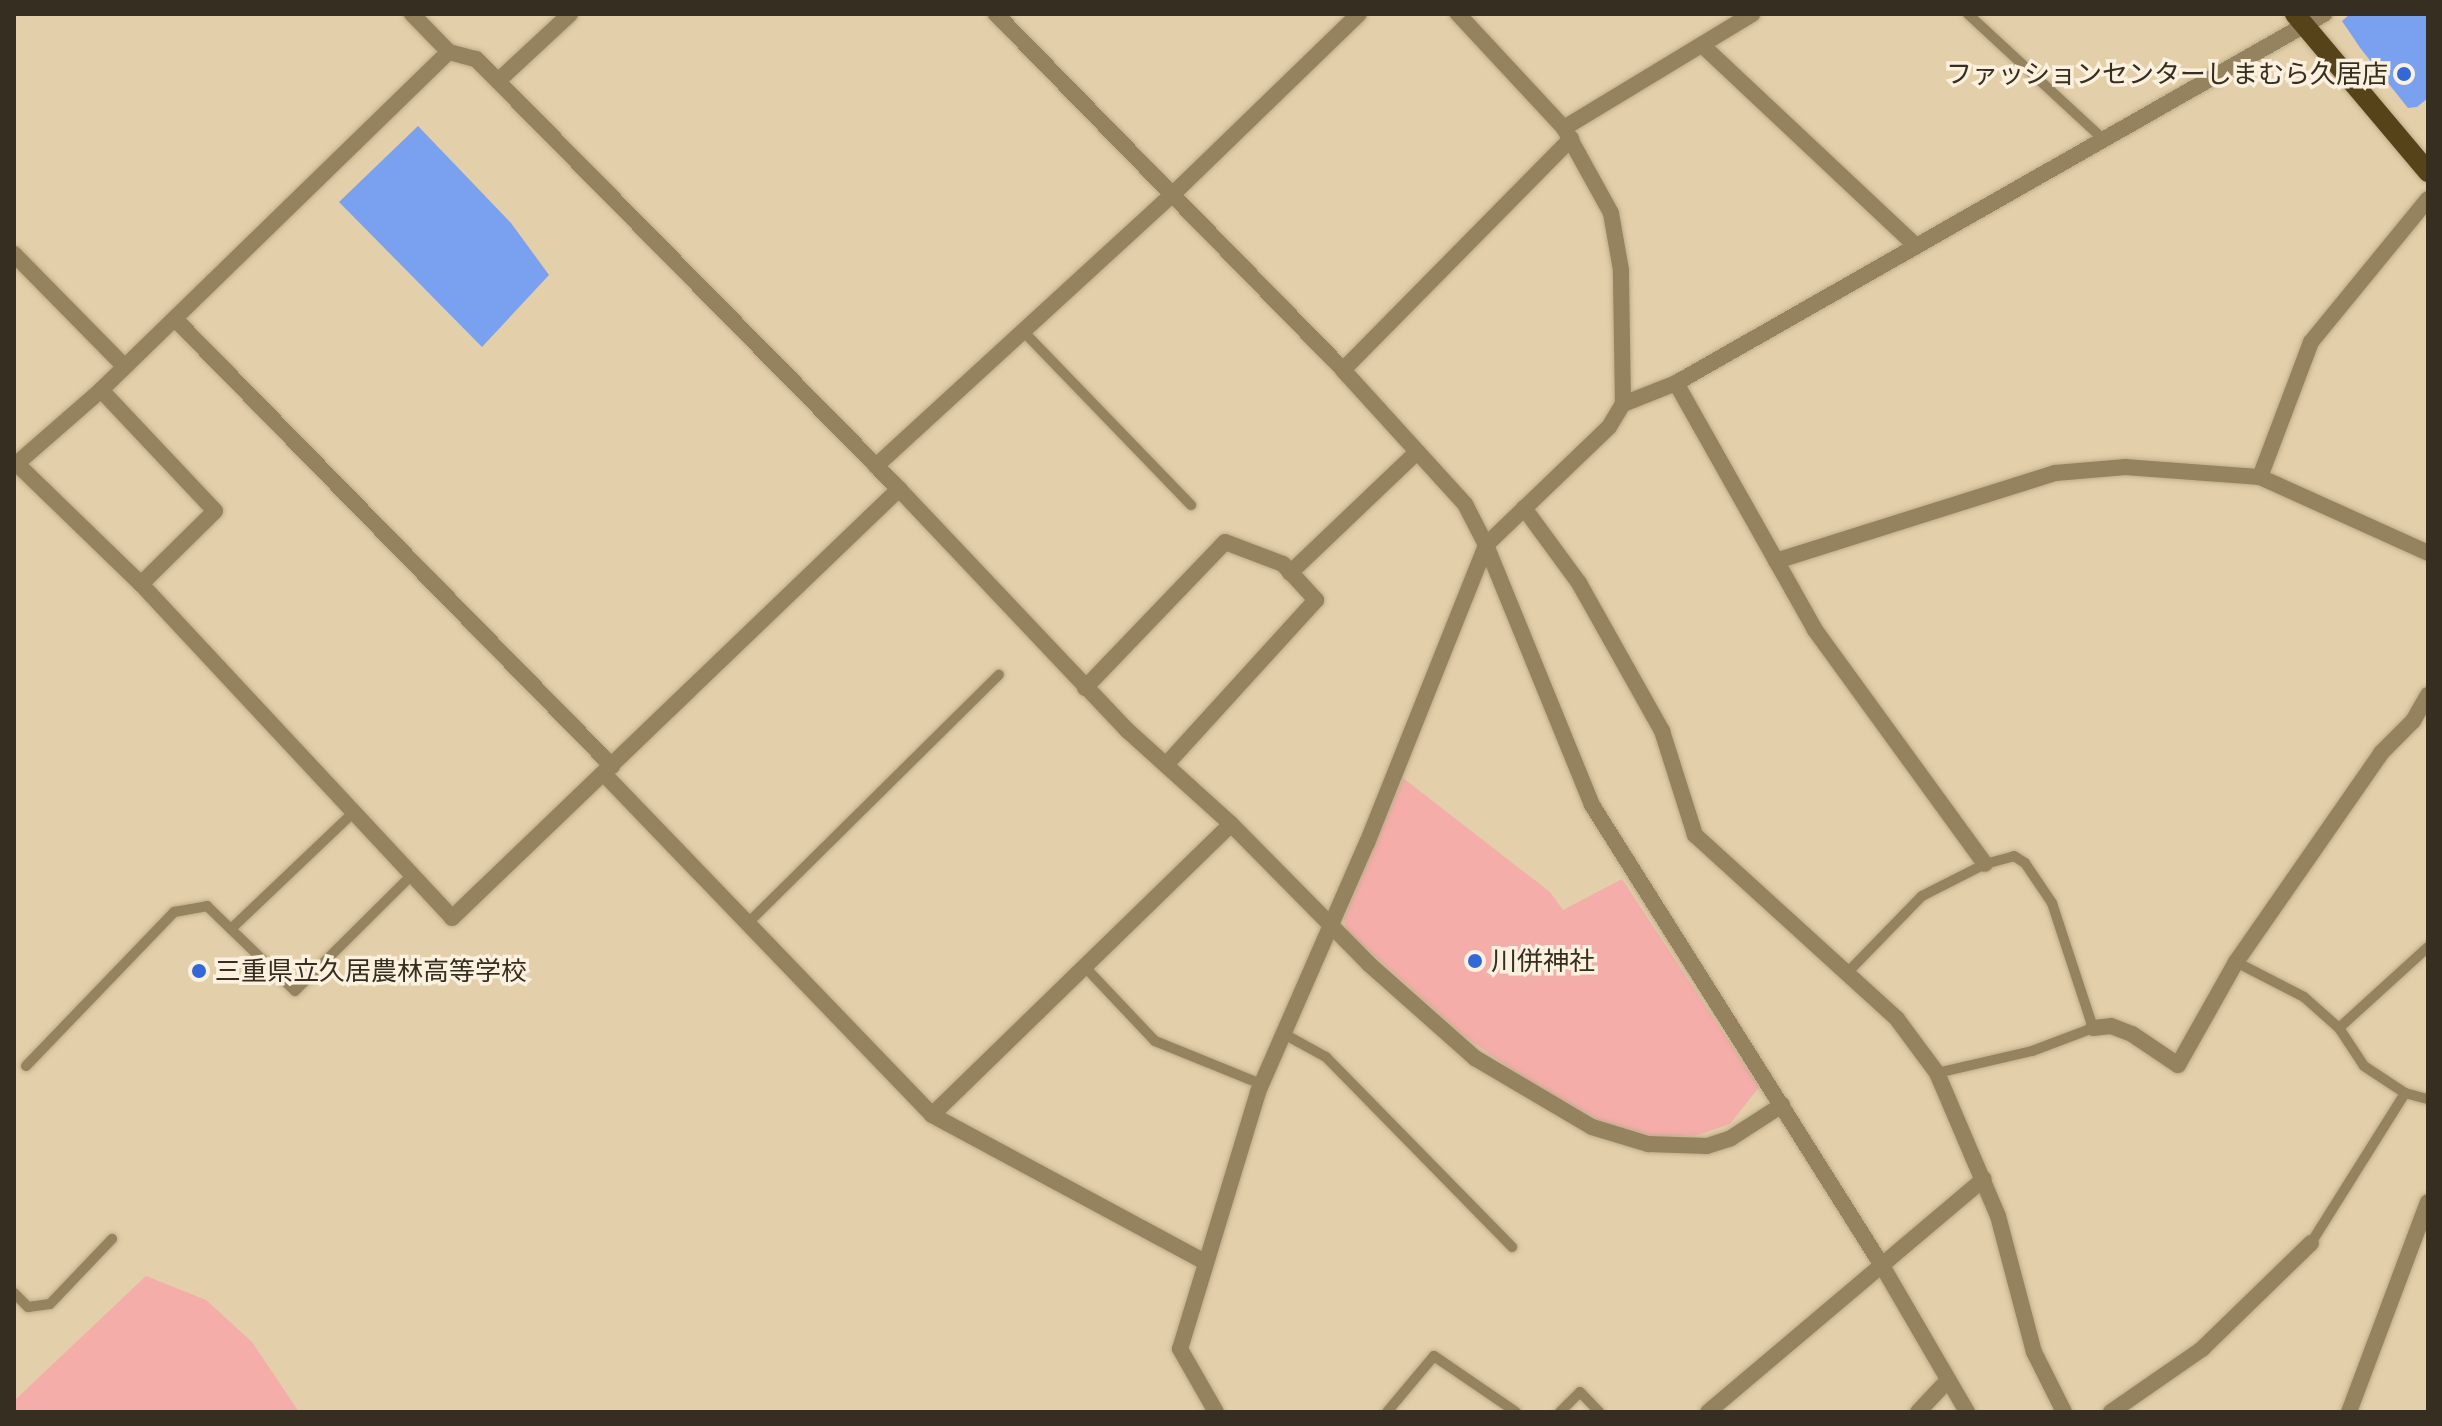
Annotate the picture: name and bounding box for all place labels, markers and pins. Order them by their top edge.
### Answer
place label: ファッションセンターしまむら久居店 [1946,58,2388,90]
marker: ファッションセンターしまむら久居店 [2395,65,2413,83]
place label: 川併神社 [1491,945,1595,977]
marker: 川併神社 [1466,952,1484,970]
place label: 三重県立久居農林高等学校 [215,955,527,987]
marker: 三重県立久居農林高等学校 [190,962,208,980]

